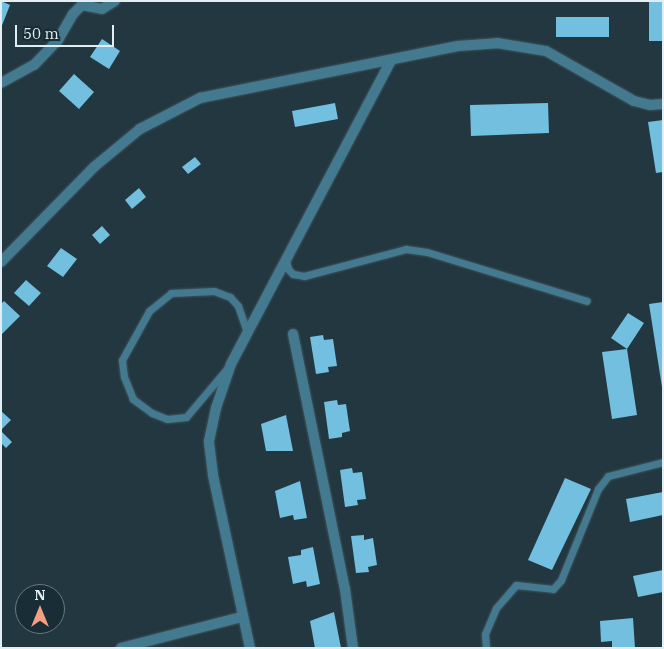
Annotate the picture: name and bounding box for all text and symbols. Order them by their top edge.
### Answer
scale bar [18,15,116,47]
text: 50 m [23,24,59,43]
north arrow [15,584,65,634]
text: N [34,586,46,604]

